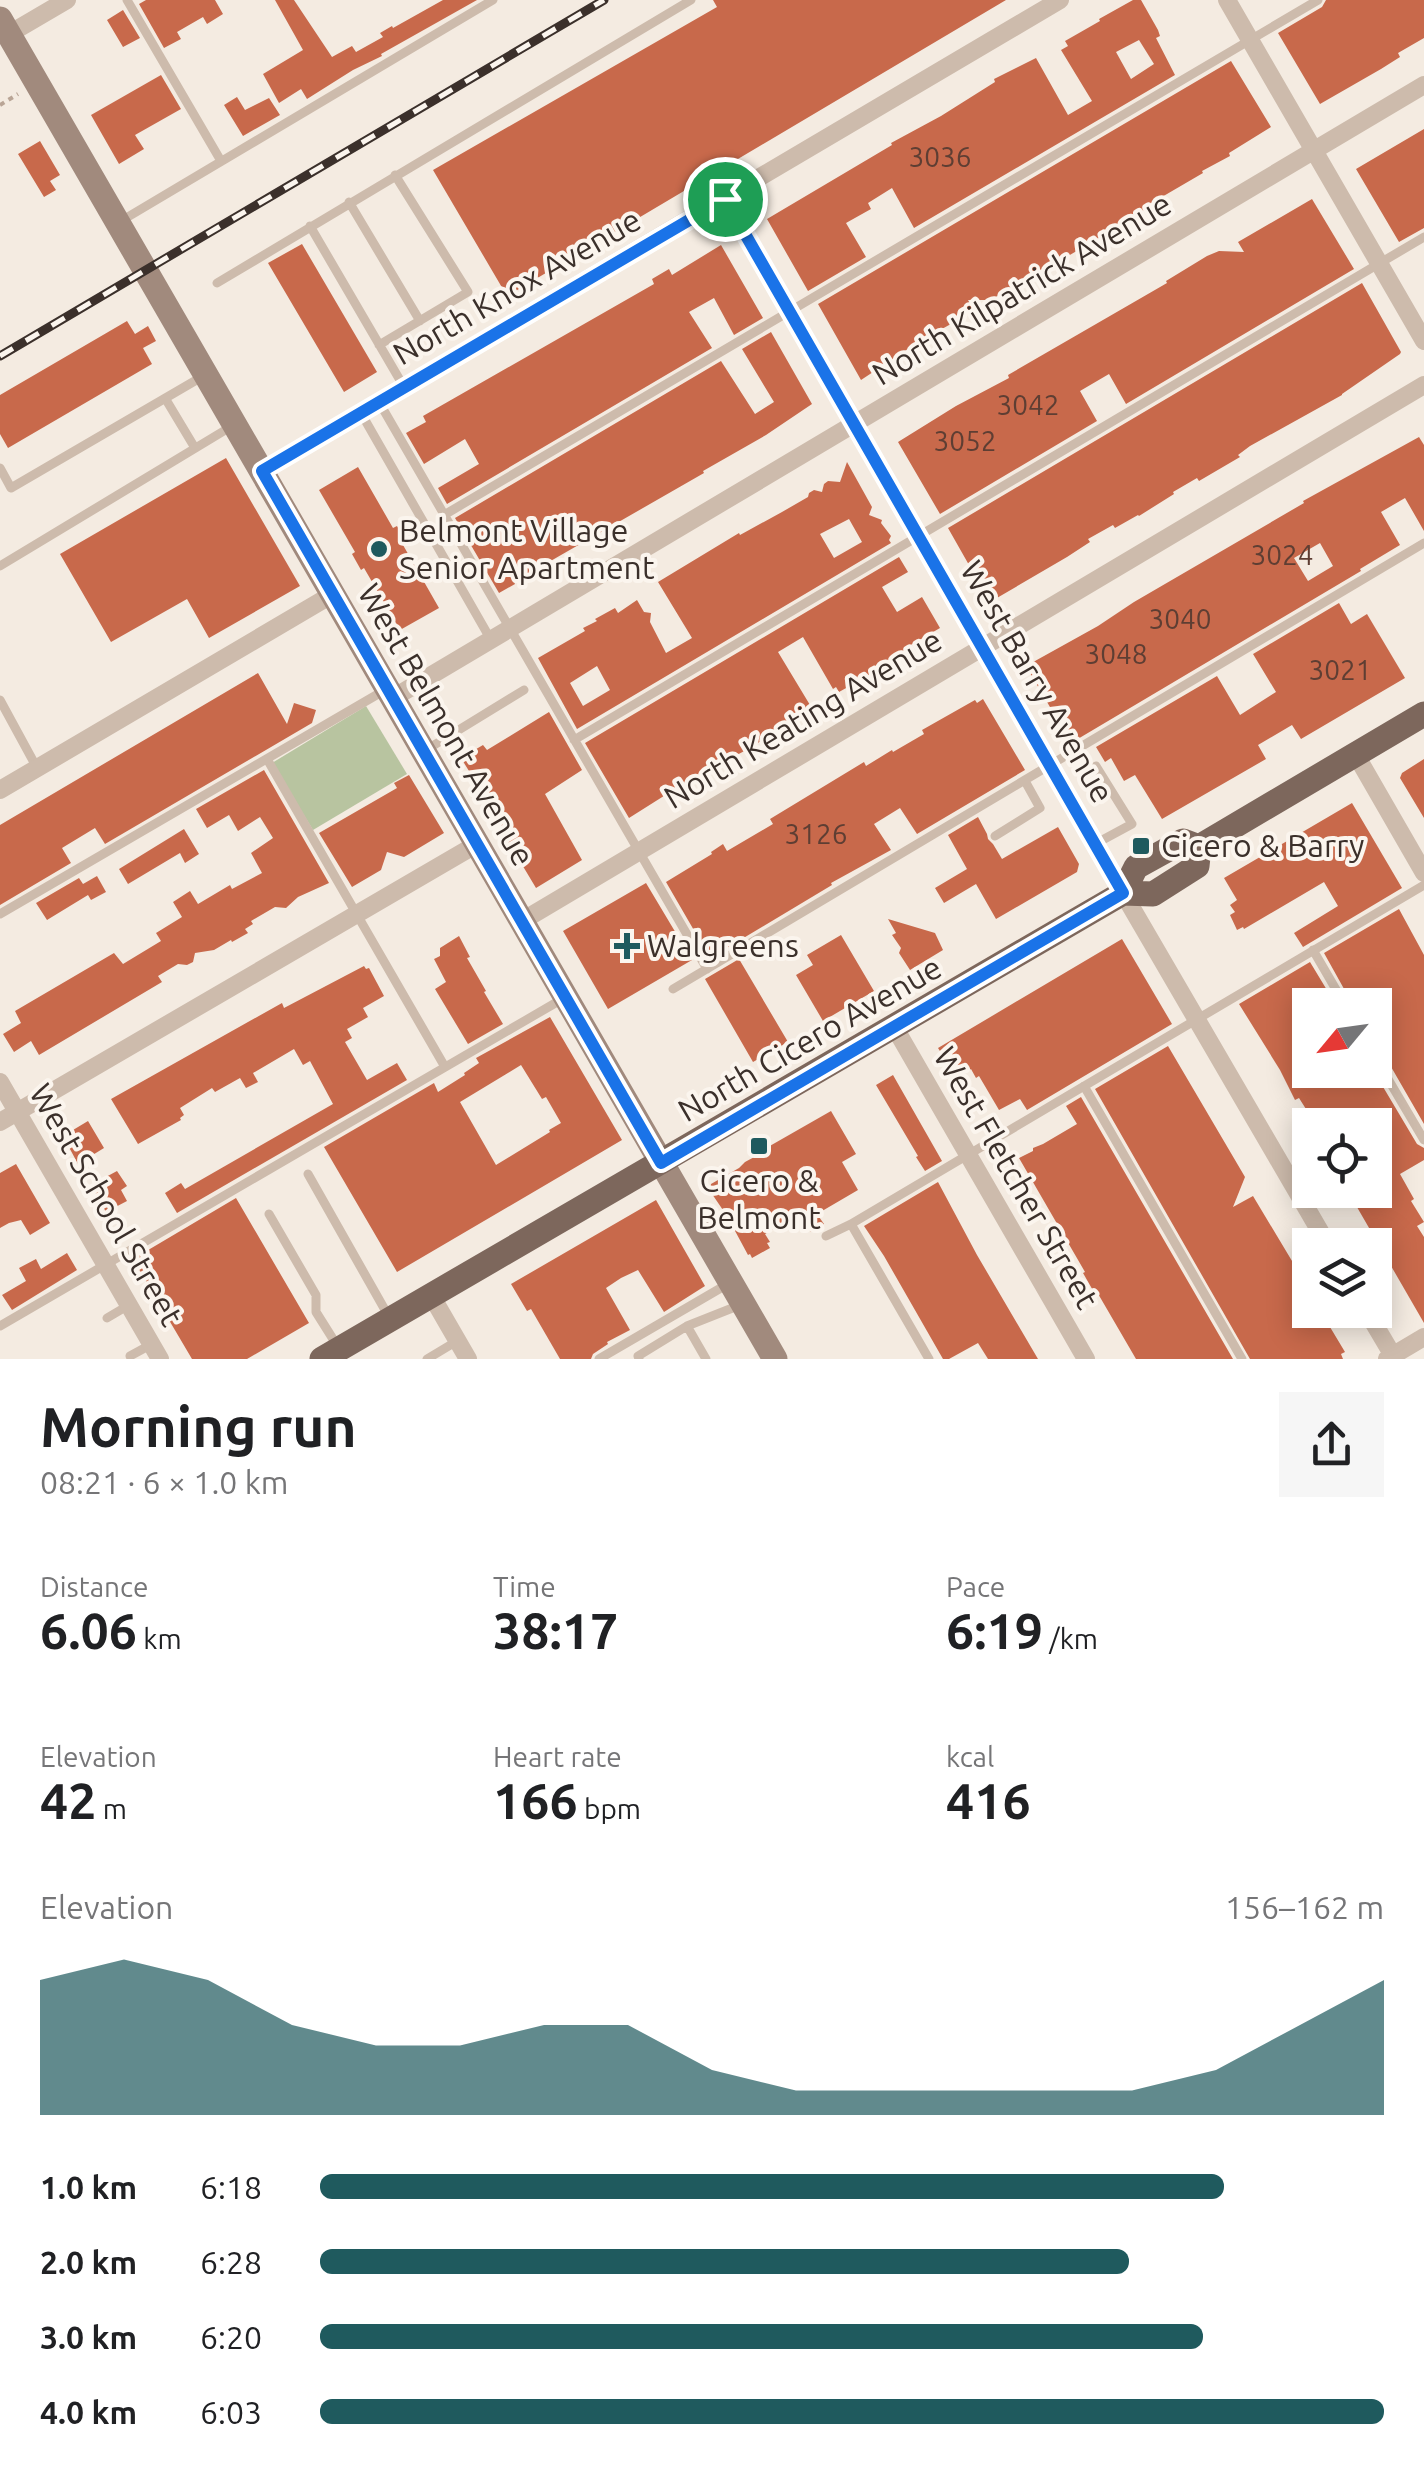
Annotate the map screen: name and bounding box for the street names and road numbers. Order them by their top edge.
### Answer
street label: North Kilpatrick Avenue [866,185,1177,392]
street label: North Knox Avenue [387,201,646,372]
street label: West Barry Avenue [954,554,1122,809]
street label: West Belmont Avenue [351,577,542,872]
street label: North Keating Avenue [657,621,948,815]
street label: North Cicero Avenue [672,948,947,1128]
street label: West Fletcher Street [927,1041,1107,1315]
street label: West School Street [23,1077,191,1332]

